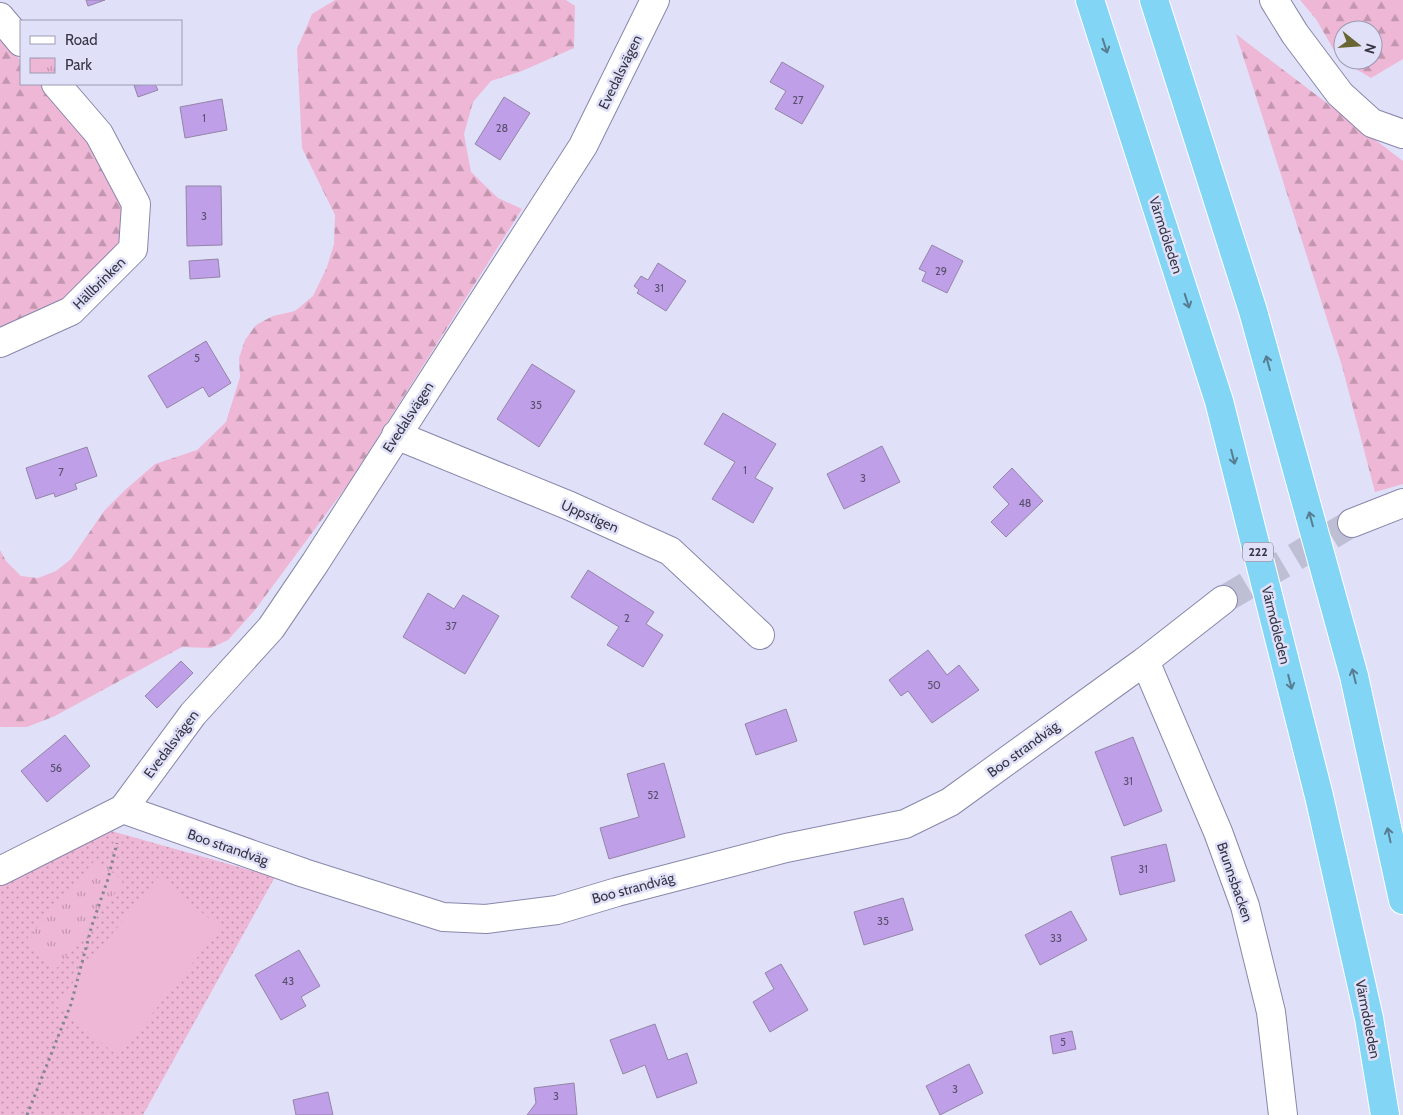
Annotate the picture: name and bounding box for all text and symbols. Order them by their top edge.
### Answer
legend [20,20,182,85]
north arrow [1333,20,1383,70]
text: Road [65,31,98,49]
street label: Evedalsvägen [594,32,646,112]
one-way arrow [1101,38,1110,54]
text: N [1360,41,1380,56]
text: Park [65,56,92,74]
house number: 27 [792,93,804,107]
house number: 1 [202,111,206,125]
house number: 28 [496,121,508,135]
street label: Värmdöleden [1145,194,1187,276]
house number: 3 [201,209,207,223]
street label: Hällbrinken [69,253,129,313]
house number: 29 [935,264,947,278]
house number: 31 [654,281,664,295]
one-way arrow [1183,293,1192,308]
house number: 5 [194,351,200,365]
one-way arrow [1262,355,1272,371]
street label: Evedalsvägen [379,378,438,456]
house number: 35 [530,398,542,412]
one-way arrow [1229,448,1238,464]
house number: 1 [743,463,747,477]
house number: 7 [58,465,64,479]
house number: 3 [860,471,866,485]
street label: Uppstigen [558,495,622,537]
house number: 48 [1018,496,1032,510]
one-way arrow [1306,512,1315,528]
road number: 222 [1243,542,1273,562]
street label: Värmdöleden [1258,584,1294,666]
house number: 2 [624,611,630,625]
house number: 37 [445,619,457,633]
one-way arrow [1349,669,1358,685]
one-way arrow [1286,674,1296,690]
house number: 50 [927,678,941,692]
street label: Evedalsvägen [140,706,203,782]
street label: Boo strandväg [984,716,1063,781]
house number: 56 [50,761,62,775]
house number: 31 [1123,774,1133,788]
house number: 52 [647,788,659,802]
street label: Boo strandväg [185,825,272,870]
one-way arrow [1384,827,1393,843]
street label: Brunnsbacken [1213,840,1257,924]
house number: 31 [1138,862,1148,876]
street label: Boo strandväg [590,868,677,908]
house number: 35 [877,914,889,928]
house number: 33 [1050,931,1062,945]
house number: 43 [282,974,294,988]
street label: Värmdöleden [1352,978,1385,1060]
house number: 5 [1060,1035,1066,1049]
house number: 3 [952,1082,958,1096]
house number: 3 [553,1089,559,1103]

